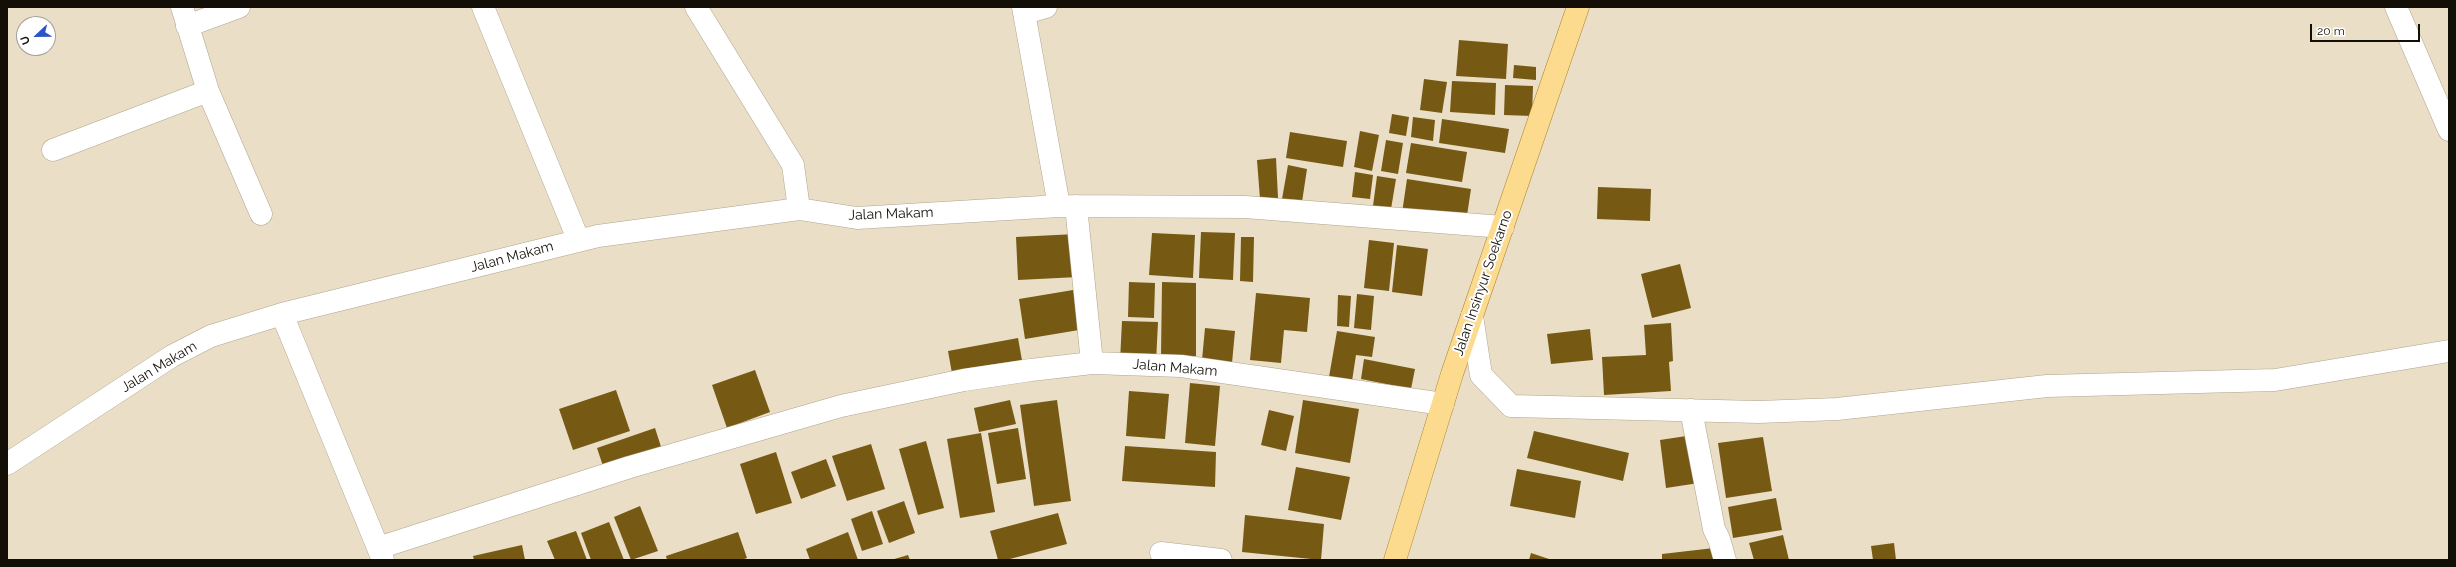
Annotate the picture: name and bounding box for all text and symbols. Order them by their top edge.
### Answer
north arrow [16,16,56,56]
scale bar [2312,16,2422,42]
text: 20 m [2317,24,2345,38]
text: U [18,34,33,47]
street label: Jalan Makam [848,204,934,224]
street label: Jalan Insinyur Soekarno [1450,208,1516,358]
street label: Jalan Makam [469,238,555,276]
street label: Jalan Makam [118,338,200,396]
street label: Jalan Makam [1132,356,1218,380]

